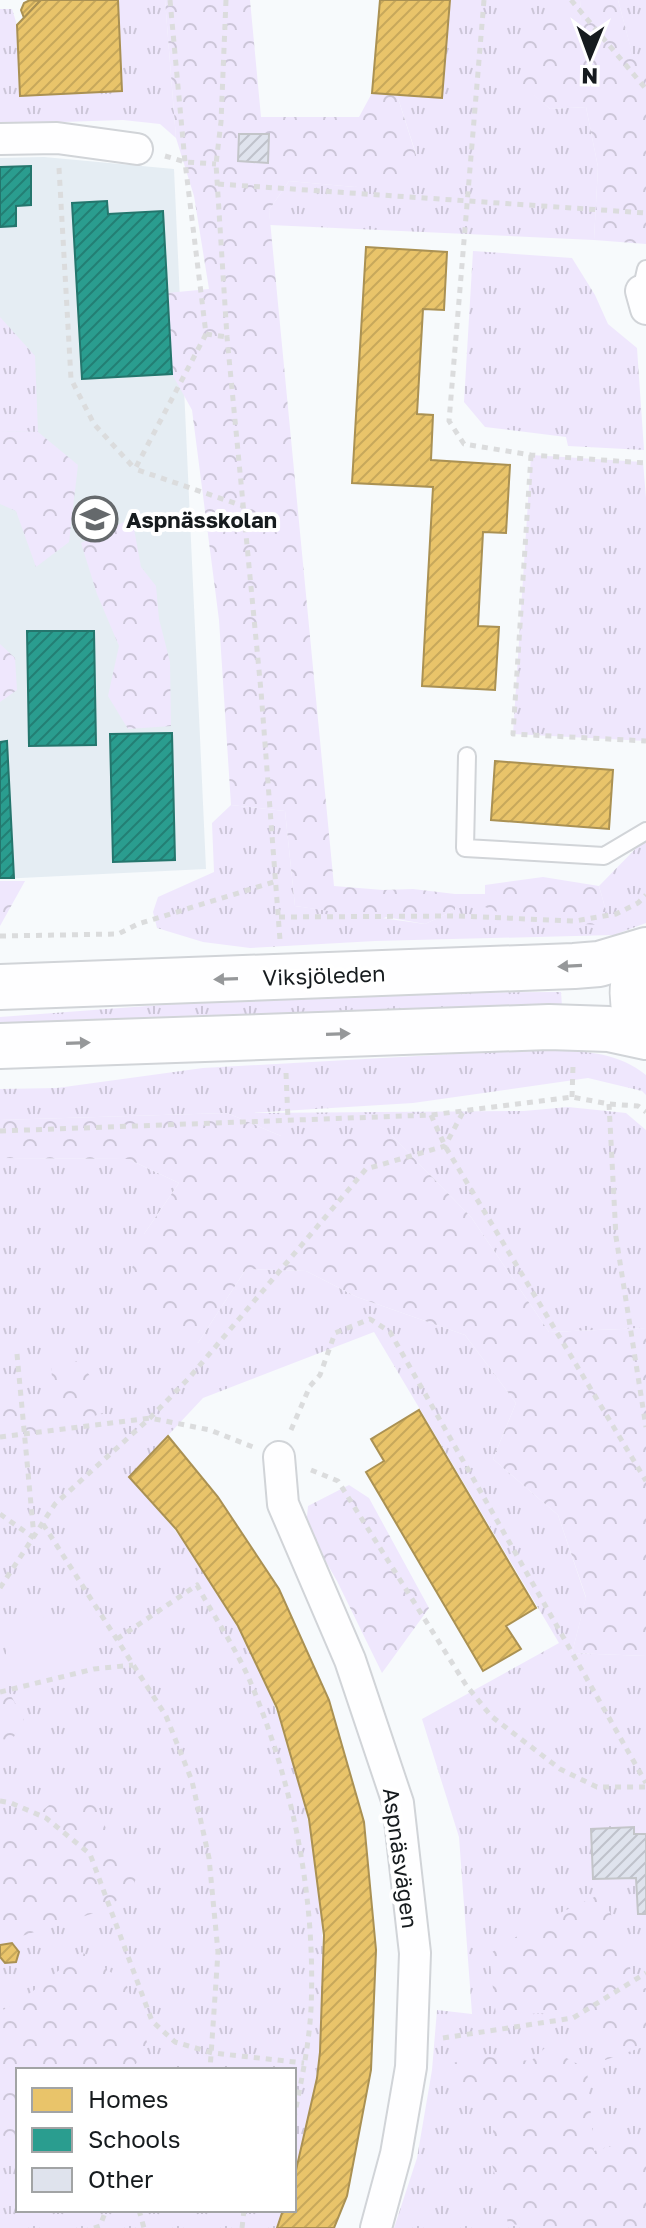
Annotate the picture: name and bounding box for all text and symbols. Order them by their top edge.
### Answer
north arrow [550,16,630,96]
text: N [581,63,598,90]
school or university icon: Aspnässkolan [71,495,119,543]
place label: Aspnässkolan [126,506,277,533]
street label: Viksjöleden [262,959,386,991]
one-way arrow [557,960,582,973]
one-way arrow [213,972,238,985]
one-way arrow [326,1028,351,1041]
one-way arrow [66,1037,91,1050]
street label: Aspnäsvägen [378,1786,424,1930]
legend [16,2068,296,2212]
text: Homes [88,2084,169,2113]
text: Schools [88,2124,180,2153]
text: Other [88,2164,153,2193]

